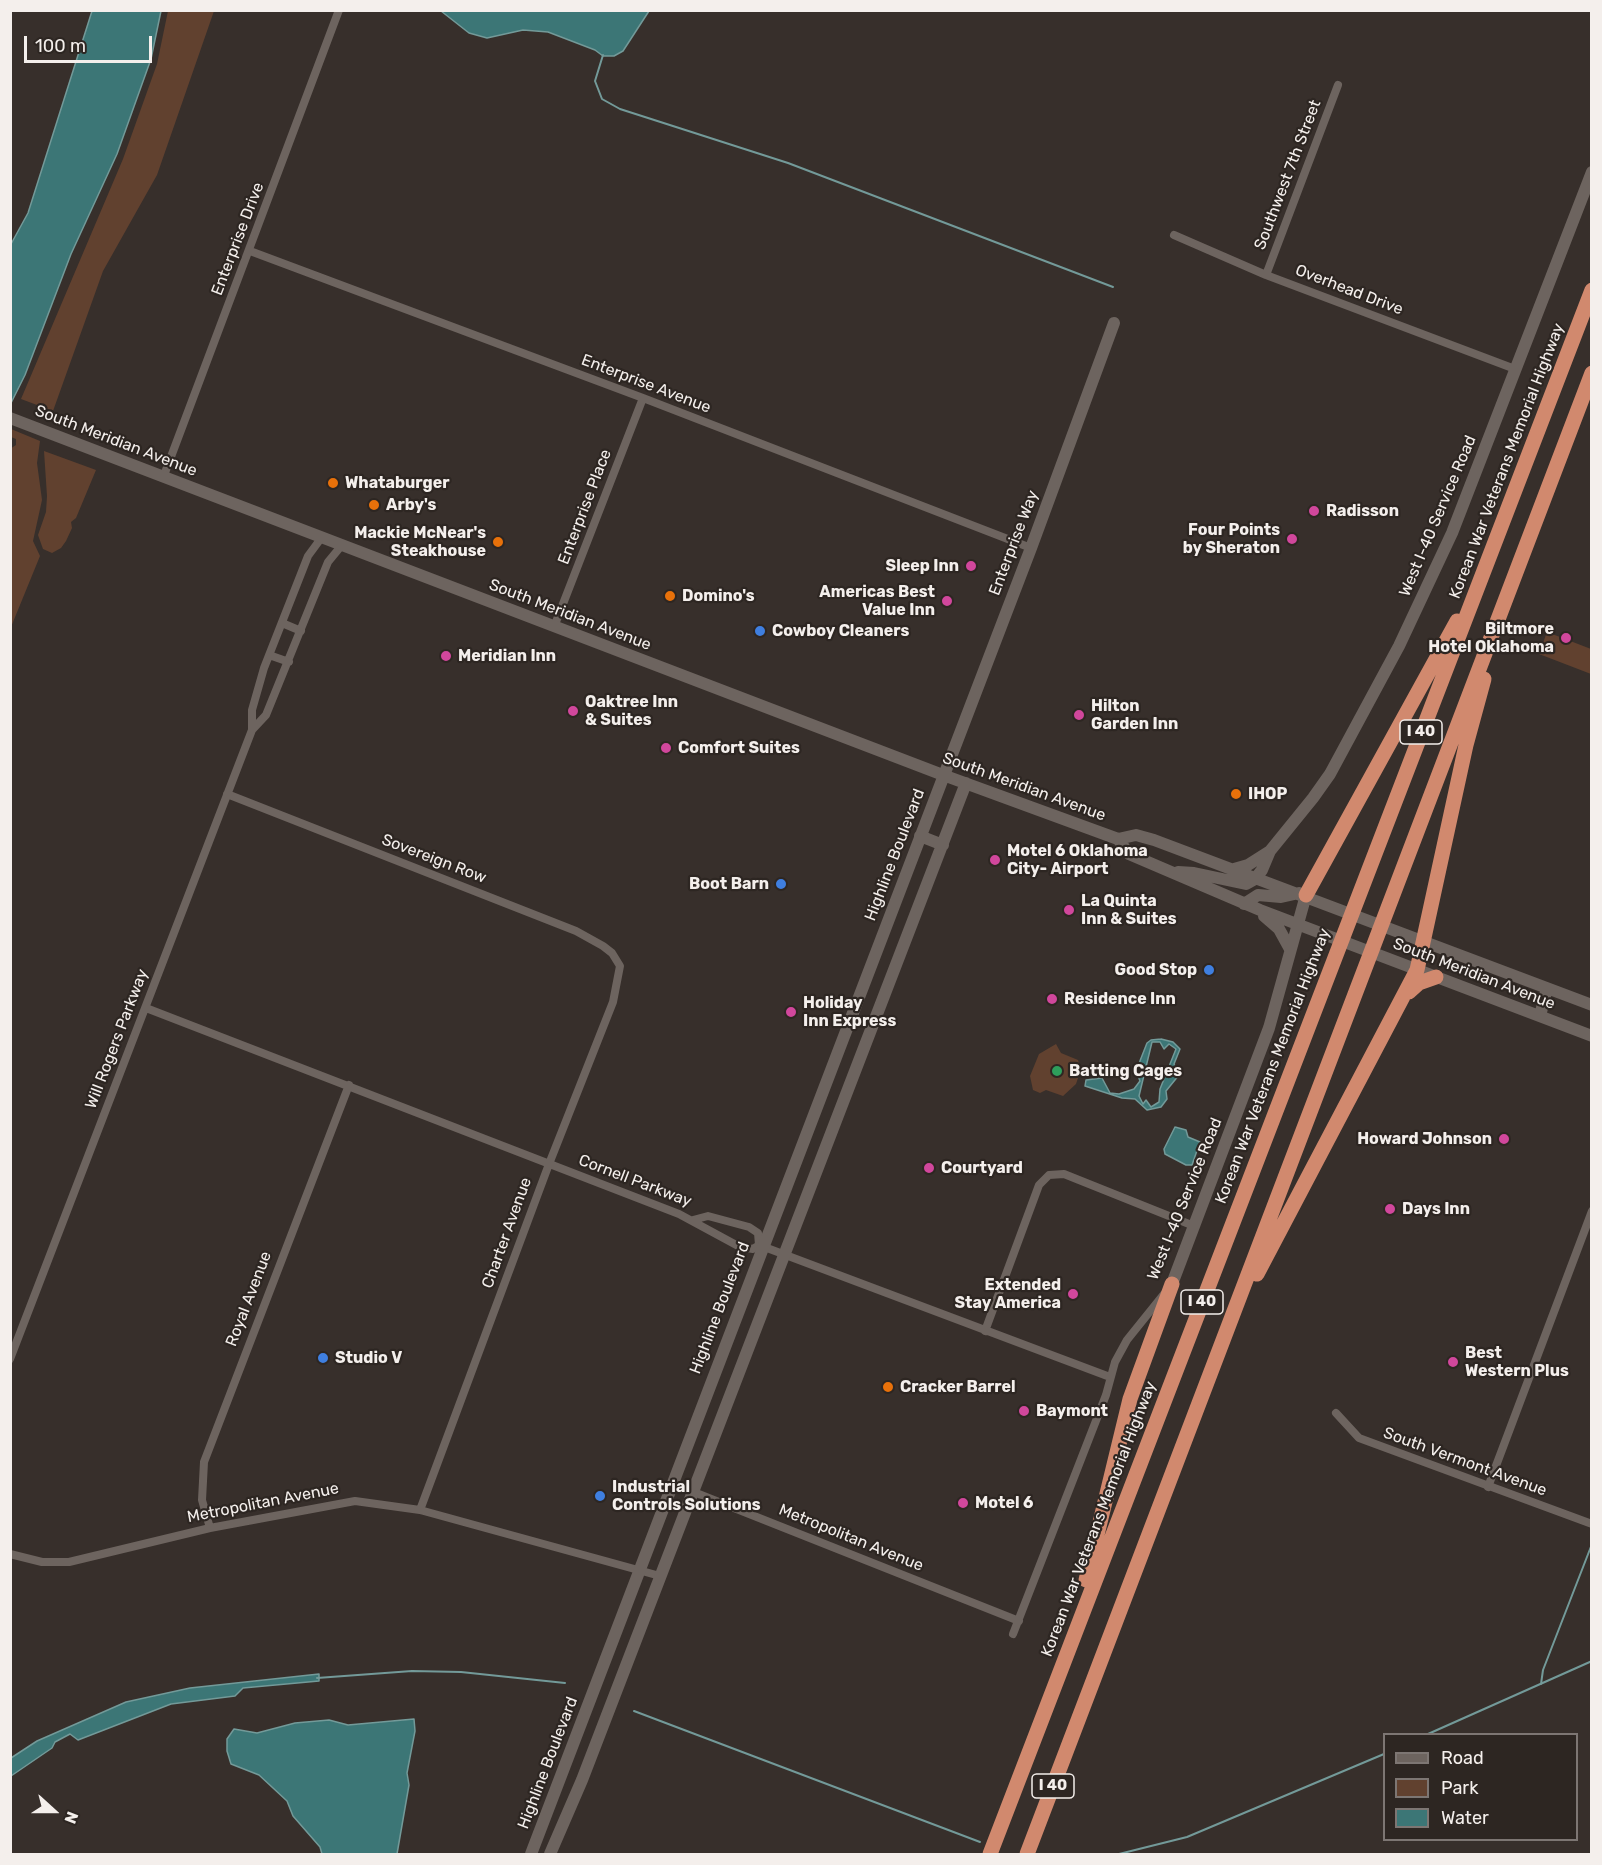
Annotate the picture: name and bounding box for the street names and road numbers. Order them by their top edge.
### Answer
street label: Southwest 7th Street [1251,97,1325,253]
street label: Enterprise Drive [208,180,268,298]
street label: Overhead Drive [1292,261,1406,319]
street label: Korean War Veterans Memorial Highway [1445,321,1569,601]
street label: Enterprise Avenue [579,350,713,418]
street label: South Meridian Avenue [32,401,200,481]
street label: West I-40 Service Road [1395,433,1481,599]
street label: Enterprise Place [554,447,616,567]
street label: Enterprise Way [985,488,1043,598]
street label: South Meridian Avenue [486,575,654,655]
road number: I 40 [1400,720,1442,744]
street label: South Meridian Avenue [940,749,1108,825]
street label: Highline Boulevard [861,786,929,924]
street label: Sovereign Row [379,830,489,888]
street label: Korean War Veterans Memorial Highway [1211,926,1335,1206]
street label: South Meridian Avenue [1390,934,1558,1014]
street label: Will Rogers Parkway [82,966,152,1112]
street label: West I-40 Service Road [1144,1115,1226,1283]
street label: Cornell Parkway [576,1151,694,1211]
street label: Charter Avenue [478,1175,536,1291]
street label: Highline Boulevard [686,1239,754,1377]
street label: Royal Avenue [222,1249,276,1349]
road number: I 40 [1181,1290,1223,1314]
street label: Korean War Veterans Memorial Highway [1037,1379,1161,1659]
street label: South Vermont Avenue [1381,1423,1549,1501]
street label: Metropolitan Avenue [185,1479,341,1527]
street label: Metropolitan Avenue [776,1500,926,1576]
street label: Highline Boulevard [514,1694,582,1832]
road number: I 40 [1032,1774,1074,1798]

